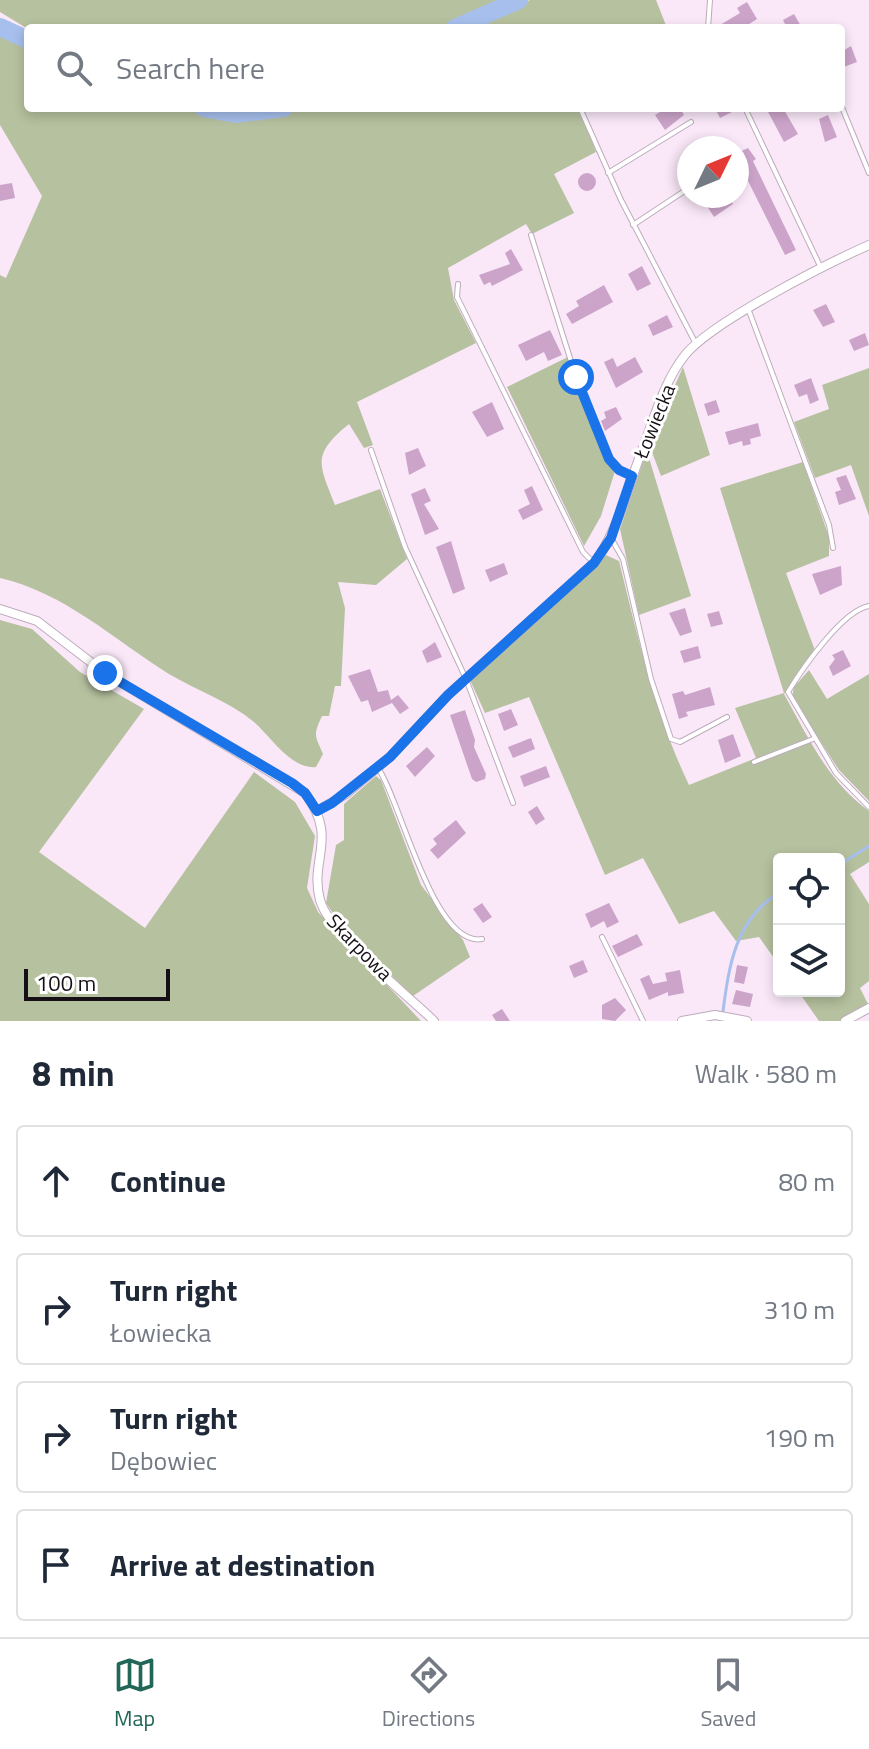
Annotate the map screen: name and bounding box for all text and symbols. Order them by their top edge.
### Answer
search box [24,24,845,112]
text: Search here [116,45,265,91]
icon: search [52,46,96,90]
north arrow [677,136,749,208]
route start [558,359,594,395]
street label: Łowiecka [625,379,683,464]
route end [87,655,123,691]
map controls [773,853,845,997]
button: locate [773,853,845,925]
street label: Skarpowa [320,906,400,988]
button: layers [773,925,845,997]
scale bar [24,965,170,1001]
text: 100 m [36,966,96,1000]
text: 8 min [32,1047,115,1099]
text: Walk · 580 m [695,1054,837,1093]
text: Continue [110,1158,226,1204]
icon: ahead [34,1159,78,1203]
text: 80 m [778,1162,835,1201]
text: Turn right [110,1267,238,1313]
icon: right [34,1287,78,1331]
text: 310 m [764,1290,835,1329]
text: Łowiecka [110,1313,211,1352]
text: Turn right [110,1395,238,1441]
icon: right [34,1415,78,1459]
text: 190 m [764,1418,835,1457]
text: Dębowiec [110,1441,217,1480]
text: Arrive at destination [110,1542,375,1588]
icon: arrive [34,1543,78,1587]
tab: Map [113,1653,157,1735]
tab: Directions [382,1653,475,1735]
tab: Saved [700,1653,756,1735]

